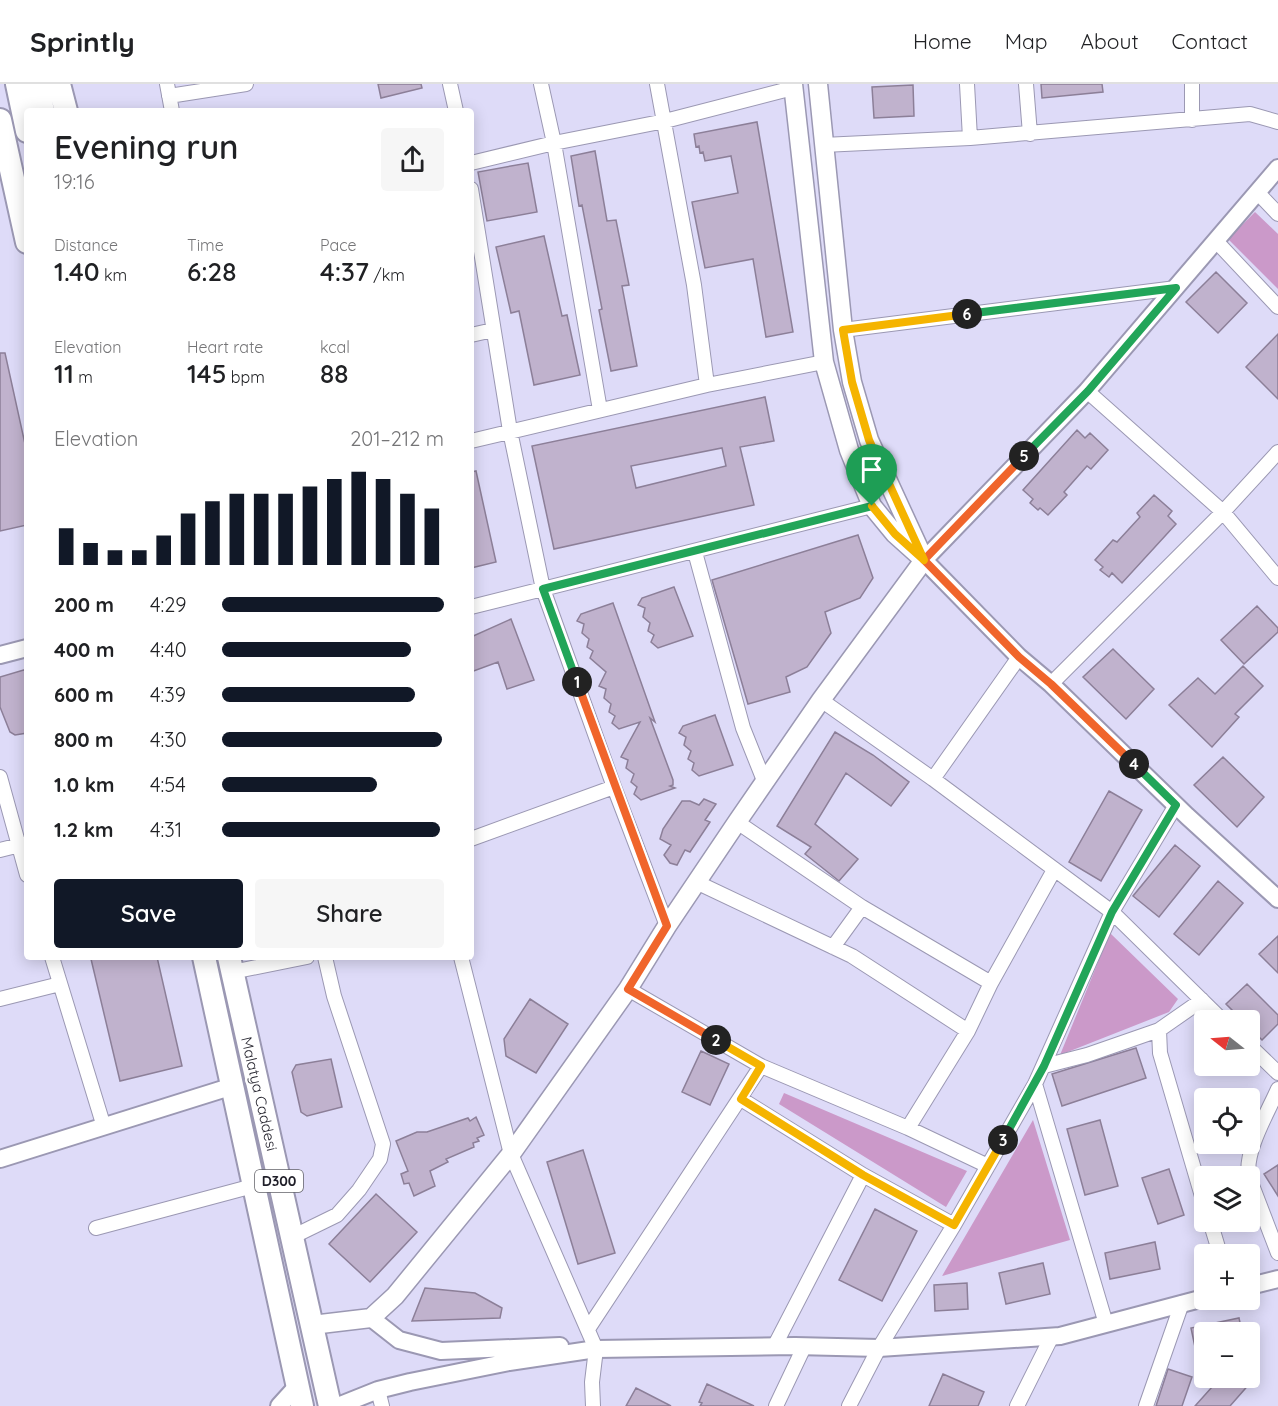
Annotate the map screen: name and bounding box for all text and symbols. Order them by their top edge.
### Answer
text: Sprintly [30,24,135,59]
text: Home [913,28,972,54]
text: Map [1005,28,1048,54]
text: About [1081,28,1139,54]
text: Contact [1172,28,1248,54]
text: Evening run [54,126,239,167]
button: share [381,128,444,191]
text: 19:16 [54,169,94,194]
text: Distance [54,235,118,255]
text: Time [187,235,224,255]
text: Pace [320,235,356,255]
text: 1.40 [54,255,100,288]
text: 6:28 [187,255,236,288]
text: 4:37 [320,255,369,288]
text: km [100,265,127,285]
text: /km [369,265,405,285]
pin: 6 [952,299,982,329]
text: 6 [963,304,971,324]
text: Elevation [54,337,121,357]
text: Heart rate [187,337,263,357]
text: kcal [320,337,350,357]
text: 11 [54,357,74,390]
text: 145 [187,357,226,390]
text: 88 [320,357,348,390]
text: m [74,367,93,387]
text: bpm [226,367,265,387]
text: Elevation [54,426,138,451]
text: 201–212 m [350,426,444,451]
pin: 5 [1009,441,1039,471]
pin [846,444,897,506]
text: 5 [1019,446,1029,466]
icon: arrive [855,453,888,486]
text: 200 m [54,592,114,617]
text: 4:29 [150,592,187,617]
text: 400 m [54,637,114,662]
text: 4:40 [150,637,187,662]
pin: 1 [562,667,592,697]
text: 1 [574,672,580,692]
text: 600 m [54,682,114,707]
text: 4:39 [150,682,186,707]
text: 800 m [54,727,114,752]
text: 4:30 [150,727,187,752]
pin: 4 [1119,749,1149,779]
text: 4 [1129,754,1139,774]
text: 1.0 km [54,772,114,797]
text: 4:54 [150,772,186,797]
text: 1.2 km [54,817,114,842]
text: 4:31 [150,817,182,842]
button: Save [54,879,243,948]
button: Share [255,879,444,948]
north arrow [1194,1010,1260,1076]
map controls [1194,1010,1260,1388]
pin: 2 [701,1025,731,1055]
text: 2 [711,1030,721,1050]
street label: Malatya Caddesi [237,1035,282,1153]
button: locate [1194,1088,1260,1154]
pin: 3 [988,1125,1018,1155]
text: 3 [999,1130,1007,1150]
button: layers [1194,1166,1260,1232]
road number: D300 [255,1170,303,1192]
button: + [1194,1244,1260,1310]
button: − [1194,1322,1260,1388]

